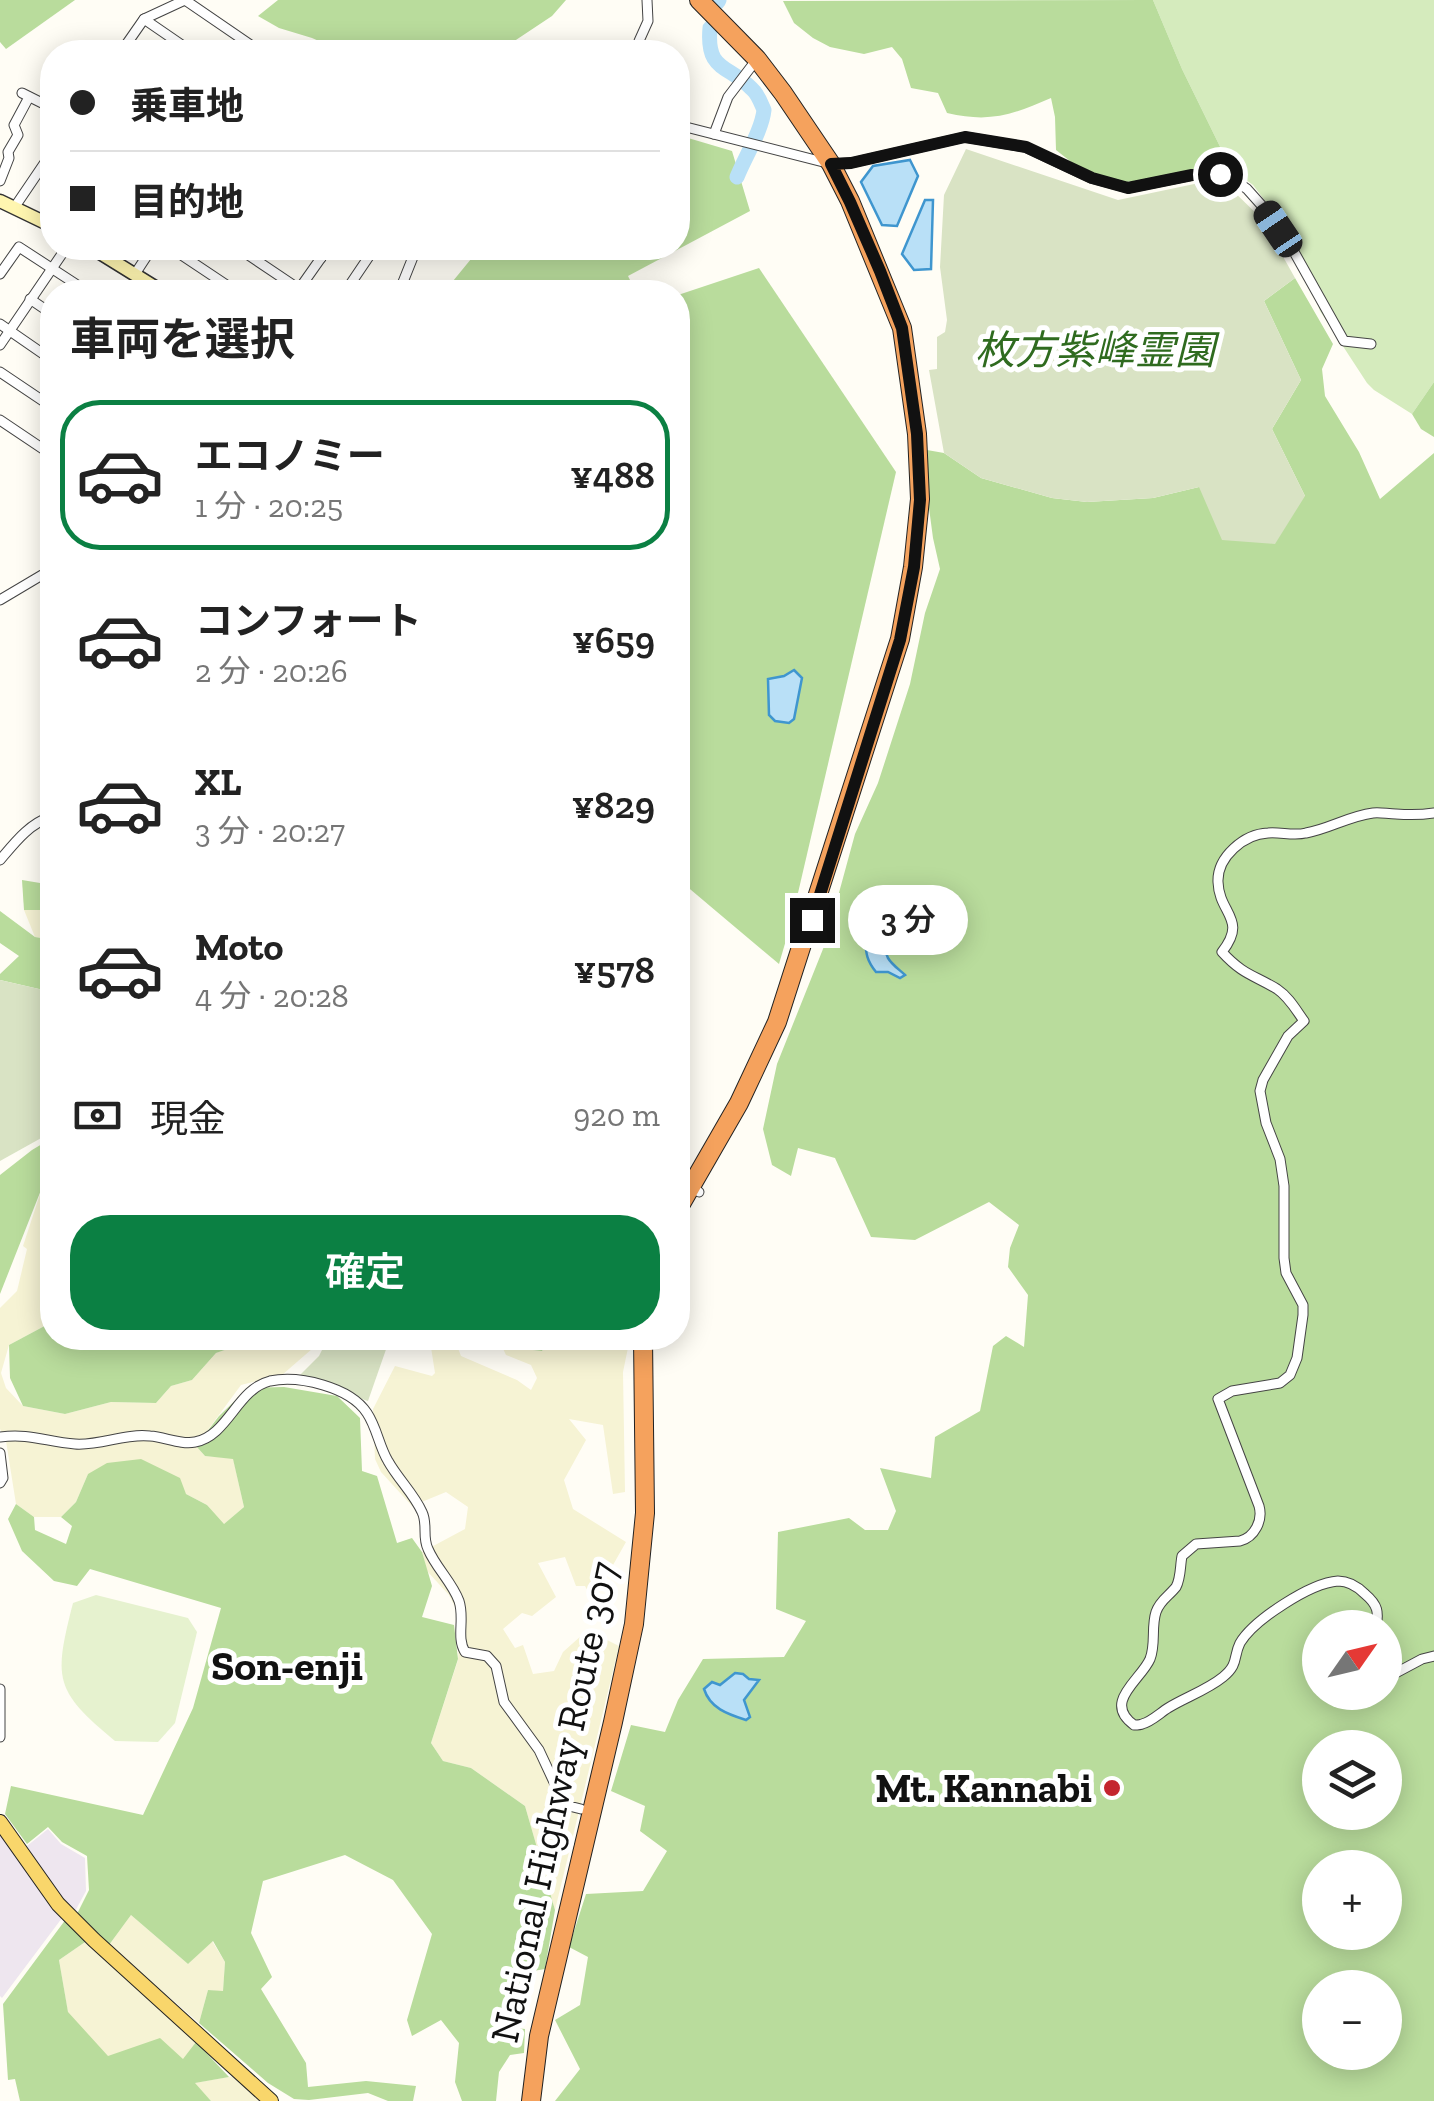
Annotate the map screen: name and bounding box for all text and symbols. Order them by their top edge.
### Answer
text: 乗車地 [130,83,244,129]
route start [1198,152,1243,197]
text: 目的地 [130,179,244,225]
car [1249,196,1307,262]
text: 車両を選択 [70,313,295,367]
park label: 枚方紫峰霊園 [975,326,1220,374]
icon: car [75,430,165,520]
text: エコノミー [195,433,385,479]
text: ¥488 [570,452,655,498]
text: 1 分 · 20:25 [195,487,343,525]
icon: car [75,595,165,685]
text: コンフォート [195,598,422,644]
text: ¥659 [572,617,655,663]
text: 2 分 · 20:26 [195,652,348,690]
text: XL [195,759,242,805]
icon: car [75,760,165,850]
text: ¥829 [572,782,655,828]
text: 3 分 · 20:27 [195,812,345,850]
callout: 3 分 [847,885,967,955]
route end [790,898,835,943]
text: 3 分 [881,901,935,939]
text: Moto [195,924,283,970]
icon: car [75,925,165,1015]
text: ¥578 [574,947,655,993]
text: 4 分 · 20:28 [195,977,349,1015]
icon: cash [70,1088,125,1143]
text: 現金 [150,1096,226,1142]
text: 920 m [573,1096,660,1134]
button: 確定 [70,1215,660,1330]
street label: National Highway Route 307 [480,1557,628,2047]
north arrow [1302,1610,1402,1710]
map controls [1302,1610,1402,2070]
district label: Son-enji [211,1640,363,1691]
button: layers [1302,1730,1402,1830]
place label: Mt. Kannabi [875,1764,1092,1812]
marker: Mt. Kannabi [1101,1777,1123,1799]
button: + [1302,1850,1402,1950]
button: − [1302,1970,1402,2070]

